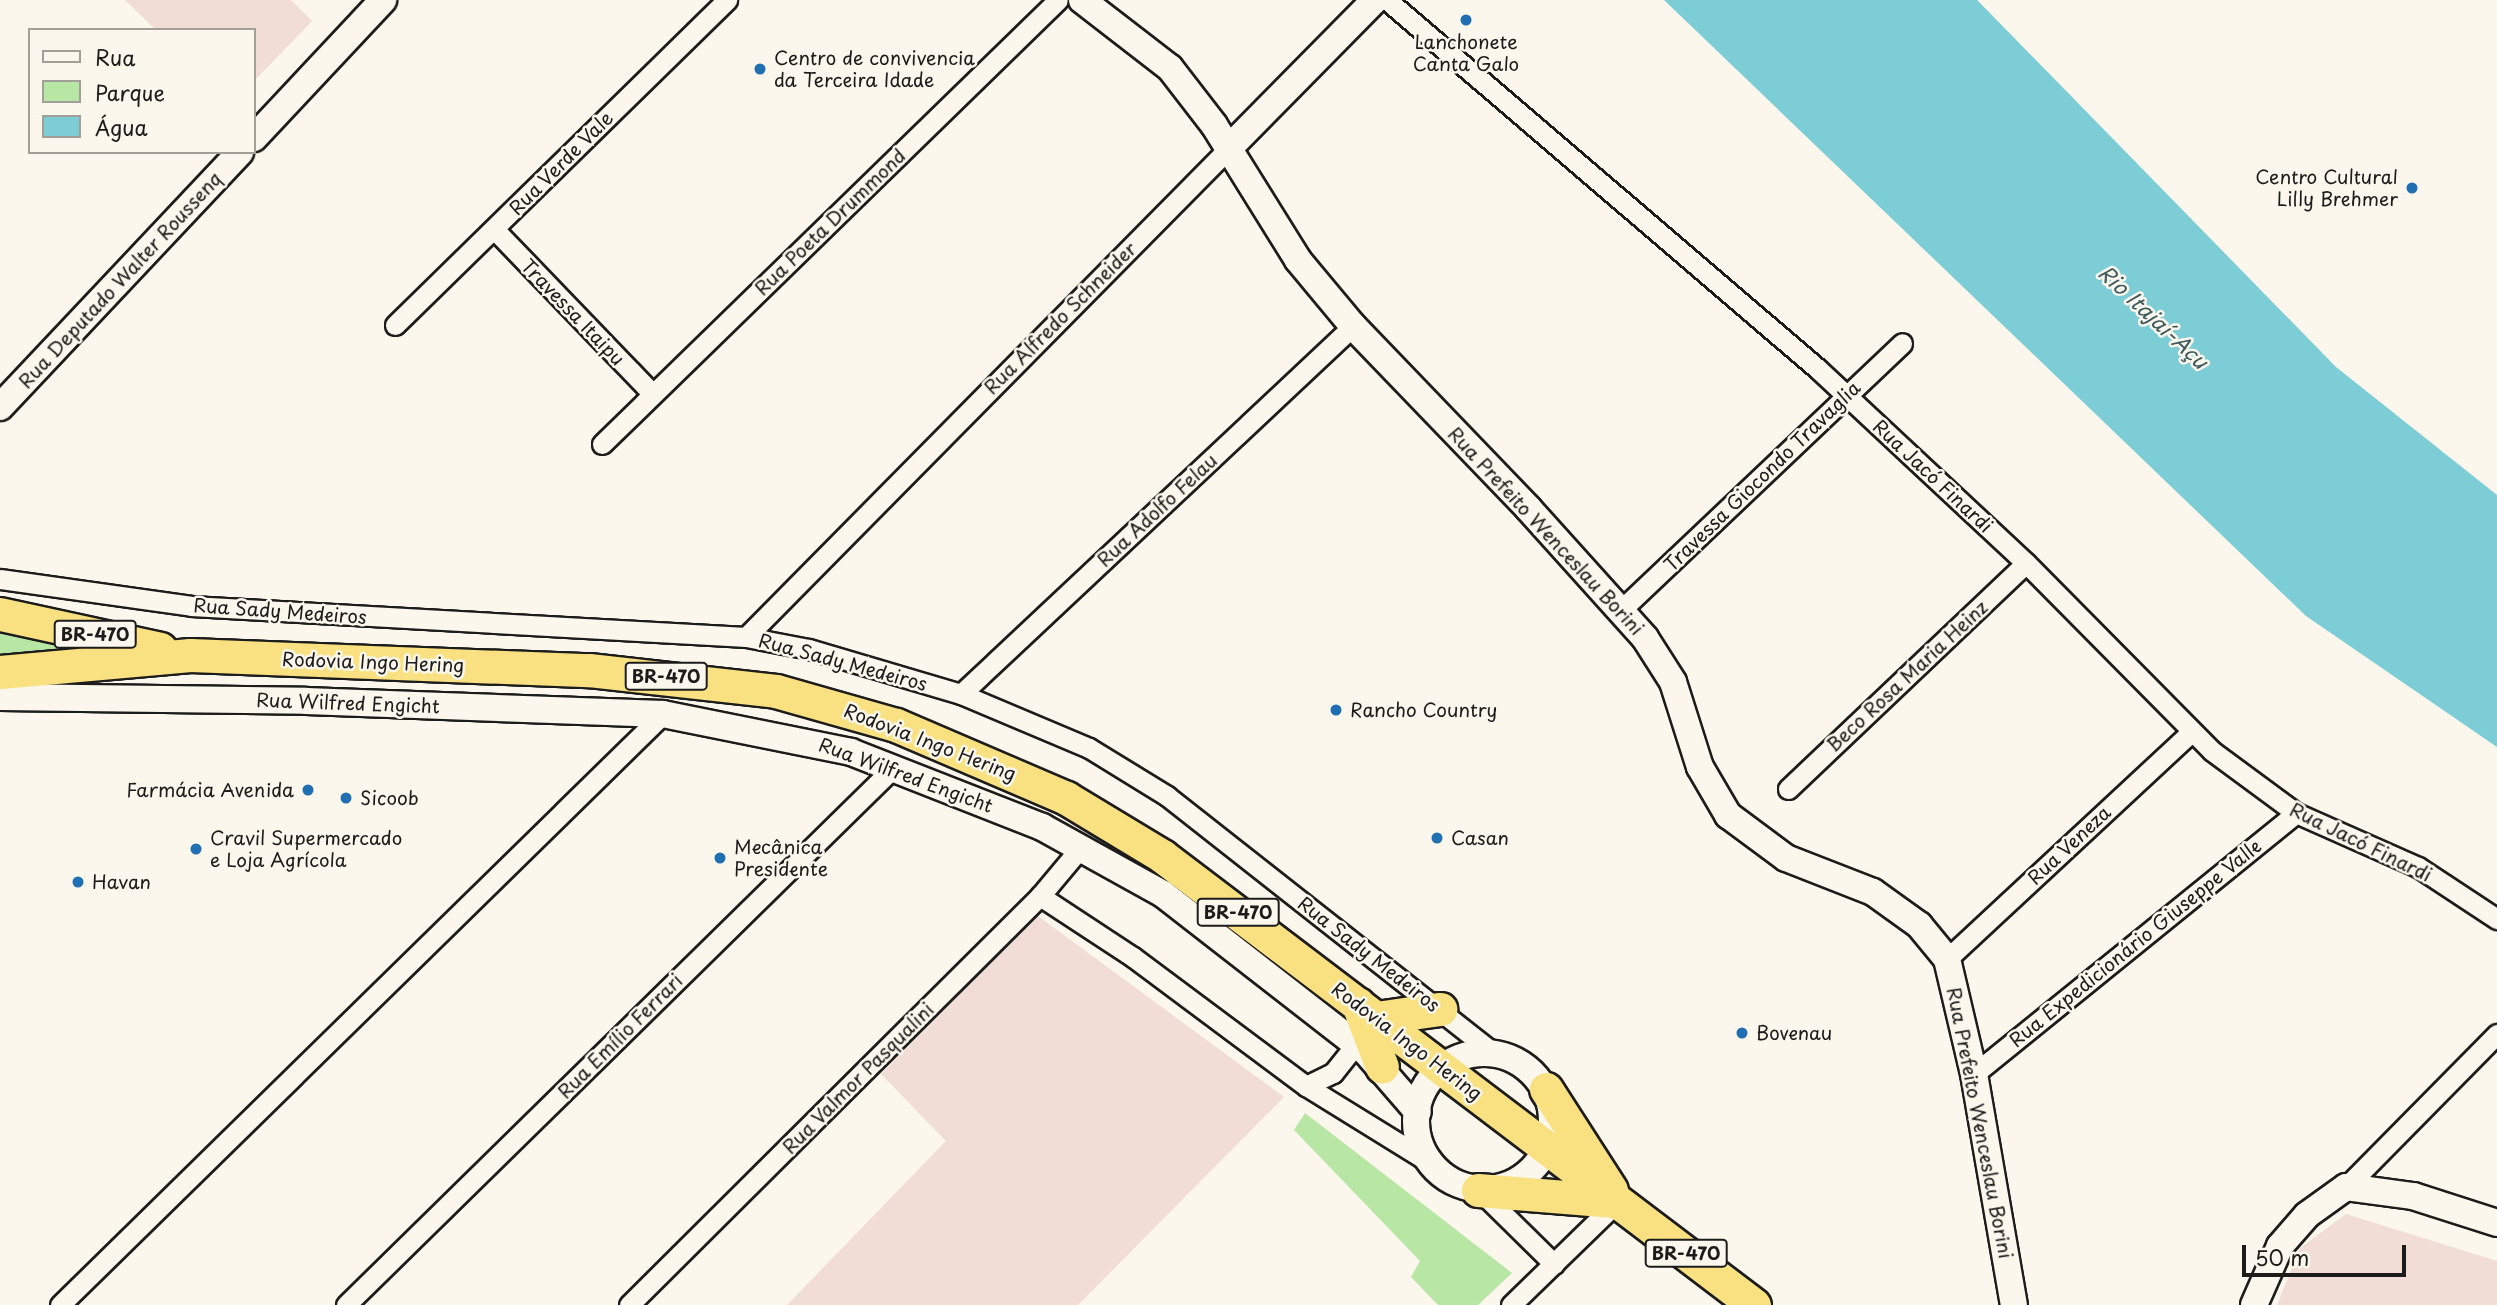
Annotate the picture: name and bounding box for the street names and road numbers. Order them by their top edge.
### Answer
street label: Rua Verde Vale [504,106,618,220]
street label: Rua Poeta Drummond [750,144,910,300]
street label: Rua Deputado Walter Roussenq [13,166,227,394]
street label: Rua Alfredo Schneider [979,237,1141,399]
street label: Travessa Itaipu [517,254,629,370]
street label: Travessa Giocondo Travaglia [1659,376,1865,576]
street label: Rua Jacó Finardi [1868,415,1998,537]
street label: Rua Prefeito Wenceslau Borini [1443,422,1649,640]
street label: Rua Adolfo Felau [1093,449,1221,571]
street label: Rua Sady Medeiros [192,593,368,629]
street label: Beco Rosa Maria Heinz [1822,596,1992,756]
road number: BR-470 [53,620,137,648]
street label: Rua Sady Medeiros [755,628,931,696]
street label: Rodovia Ingo Hering [281,647,465,677]
road number: BR-470 [624,662,708,690]
street label: Rua Wilfred Engicht [255,688,441,718]
street label: Rodovia Ingo Hering [841,699,1019,785]
street label: Rua Wilfred Engicht [815,733,997,817]
street label: Rua Jacó Finardi [2286,798,2436,886]
street label: Rua Veneza [2022,800,2116,890]
street label: Rua Expedicionário Giuseppe Valle [2005,835,2265,1051]
street label: Rua Sady Medeiros [1293,891,1445,1017]
road number: BR-470 [1196,897,1280,926]
street label: Rua Emílio Ferrari [553,969,687,1103]
street label: Rodovia Ingo Hering [1327,977,1487,1105]
street label: Rua Prefeito Wenceslau Borini [1942,985,2018,1261]
street label: Rua Valmor Pasqualini [777,997,939,1159]
road number: BR-470 [1644,1238,1728,1268]

